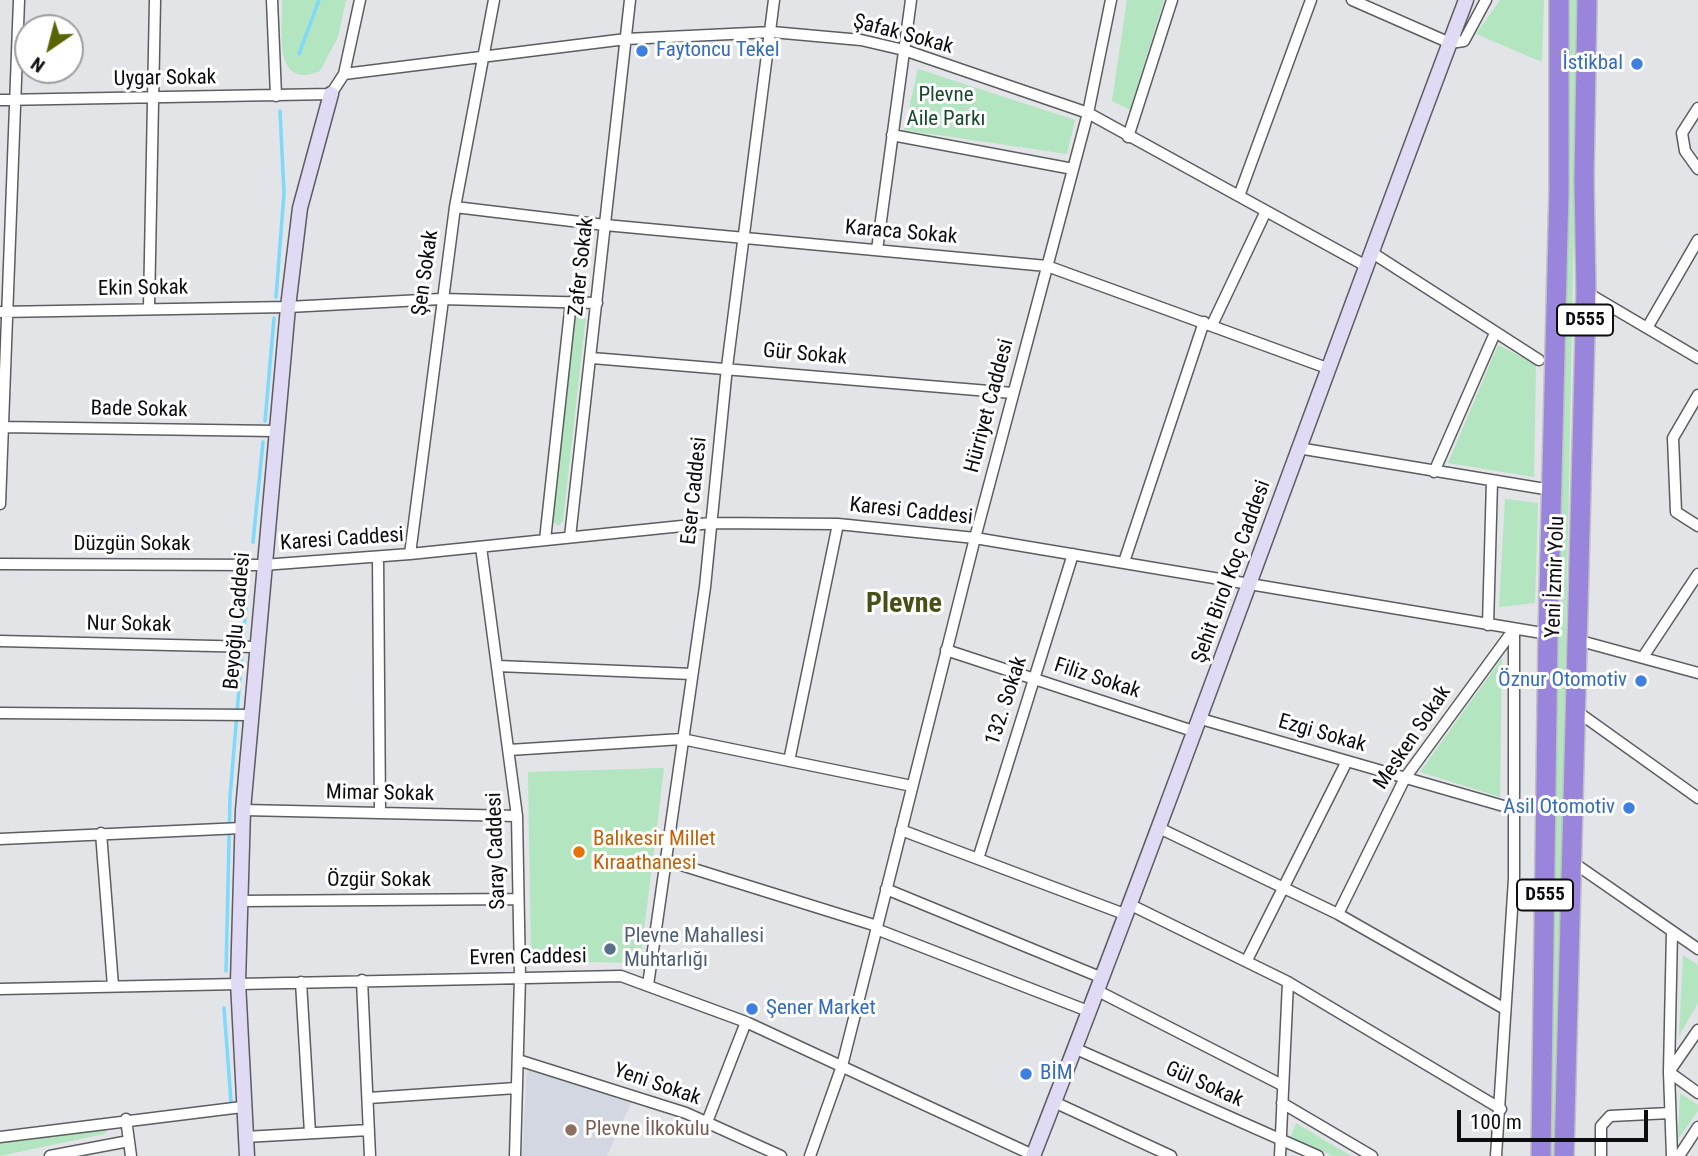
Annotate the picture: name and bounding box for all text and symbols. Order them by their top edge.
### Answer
street label: Şafak Sokak [850,10,956,60]
north arrow [14,14,84,84]
place label: Faytoncu Tekel [656,38,779,64]
marker: Faytoncu Tekel [634,43,650,59]
place label: İstikbal [1562,51,1623,77]
text: N [26,52,49,78]
marker: İstikbal [1629,56,1645,72]
street label: Uygar Sokak [114,66,216,92]
park label: Plevne Aile Parkı [907,83,985,133]
street label: Zafer Sokak [564,216,600,318]
street label: Karaca Sokak [844,216,958,250]
street label: Şen Sokak [408,229,444,317]
street label: Ekin Sokak [98,276,188,302]
road number: D555 [1557,304,1613,336]
street label: Hürriyet Caddesi [960,336,1020,476]
street label: Gür Sokak [762,339,848,371]
street label: Bade Sokak [90,397,188,423]
street label: Eser Caddesi [677,436,713,546]
street label: Şehit Birol Koç Caddesi [1187,477,1277,667]
street label: Karesi Caddesi [848,493,974,531]
street label: Yeni İzmir Yolu [1541,515,1571,639]
street label: Karesi Caddesi [279,523,405,557]
street label: Düzgün Sokak [73,532,191,558]
street label: Beyoğlu Caddesi [219,551,257,691]
district label: Plevne [866,588,942,622]
street label: Nur Sokak [86,612,172,638]
street label: 132. Sokak [981,653,1033,749]
street label: Filiz Sokak [1051,653,1143,705]
place label: Öznur Otomotiv [1498,668,1627,694]
marker: Öznur Otomotiv [1633,673,1649,689]
street label: Mesken Sokak [1369,681,1457,795]
street label: Ezgi Sokak [1275,709,1369,759]
street label: Mimar Sokak [326,780,434,808]
street label: Saray Caddesi [482,792,512,910]
place label: Asil Otomotiv [1503,795,1615,821]
marker: Asil Otomotiv [1621,800,1637,816]
place label: Balıkesir Millet Kıraathanesi [593,827,715,877]
marker: Balıkesir Millet Kıraathanesi [571,844,587,860]
street label: Özgür Sokak [327,868,431,894]
road number: D555 [1517,880,1573,911]
place label: Plevne Mahallesi Muhtarlığı [624,924,764,974]
marker: Plevne Mahallesi Muhtarlığı [602,941,618,957]
street label: Evren Caddesi [469,944,587,972]
place label: Şener Market [766,996,876,1022]
marker: Şener Market [744,1001,760,1017]
street label: Gül Sokak [1161,1057,1247,1113]
street label: Yeni Sokak [610,1058,704,1112]
place label: BİM [1040,1061,1073,1087]
marker: BİM [1018,1066,1034,1082]
scale bar [1460,1096,1651,1140]
text: 100 m [1470,1110,1522,1134]
place label: Plevne İlkokulu [585,1117,710,1143]
marker: Plevne İlkokulu [563,1122,579,1138]

